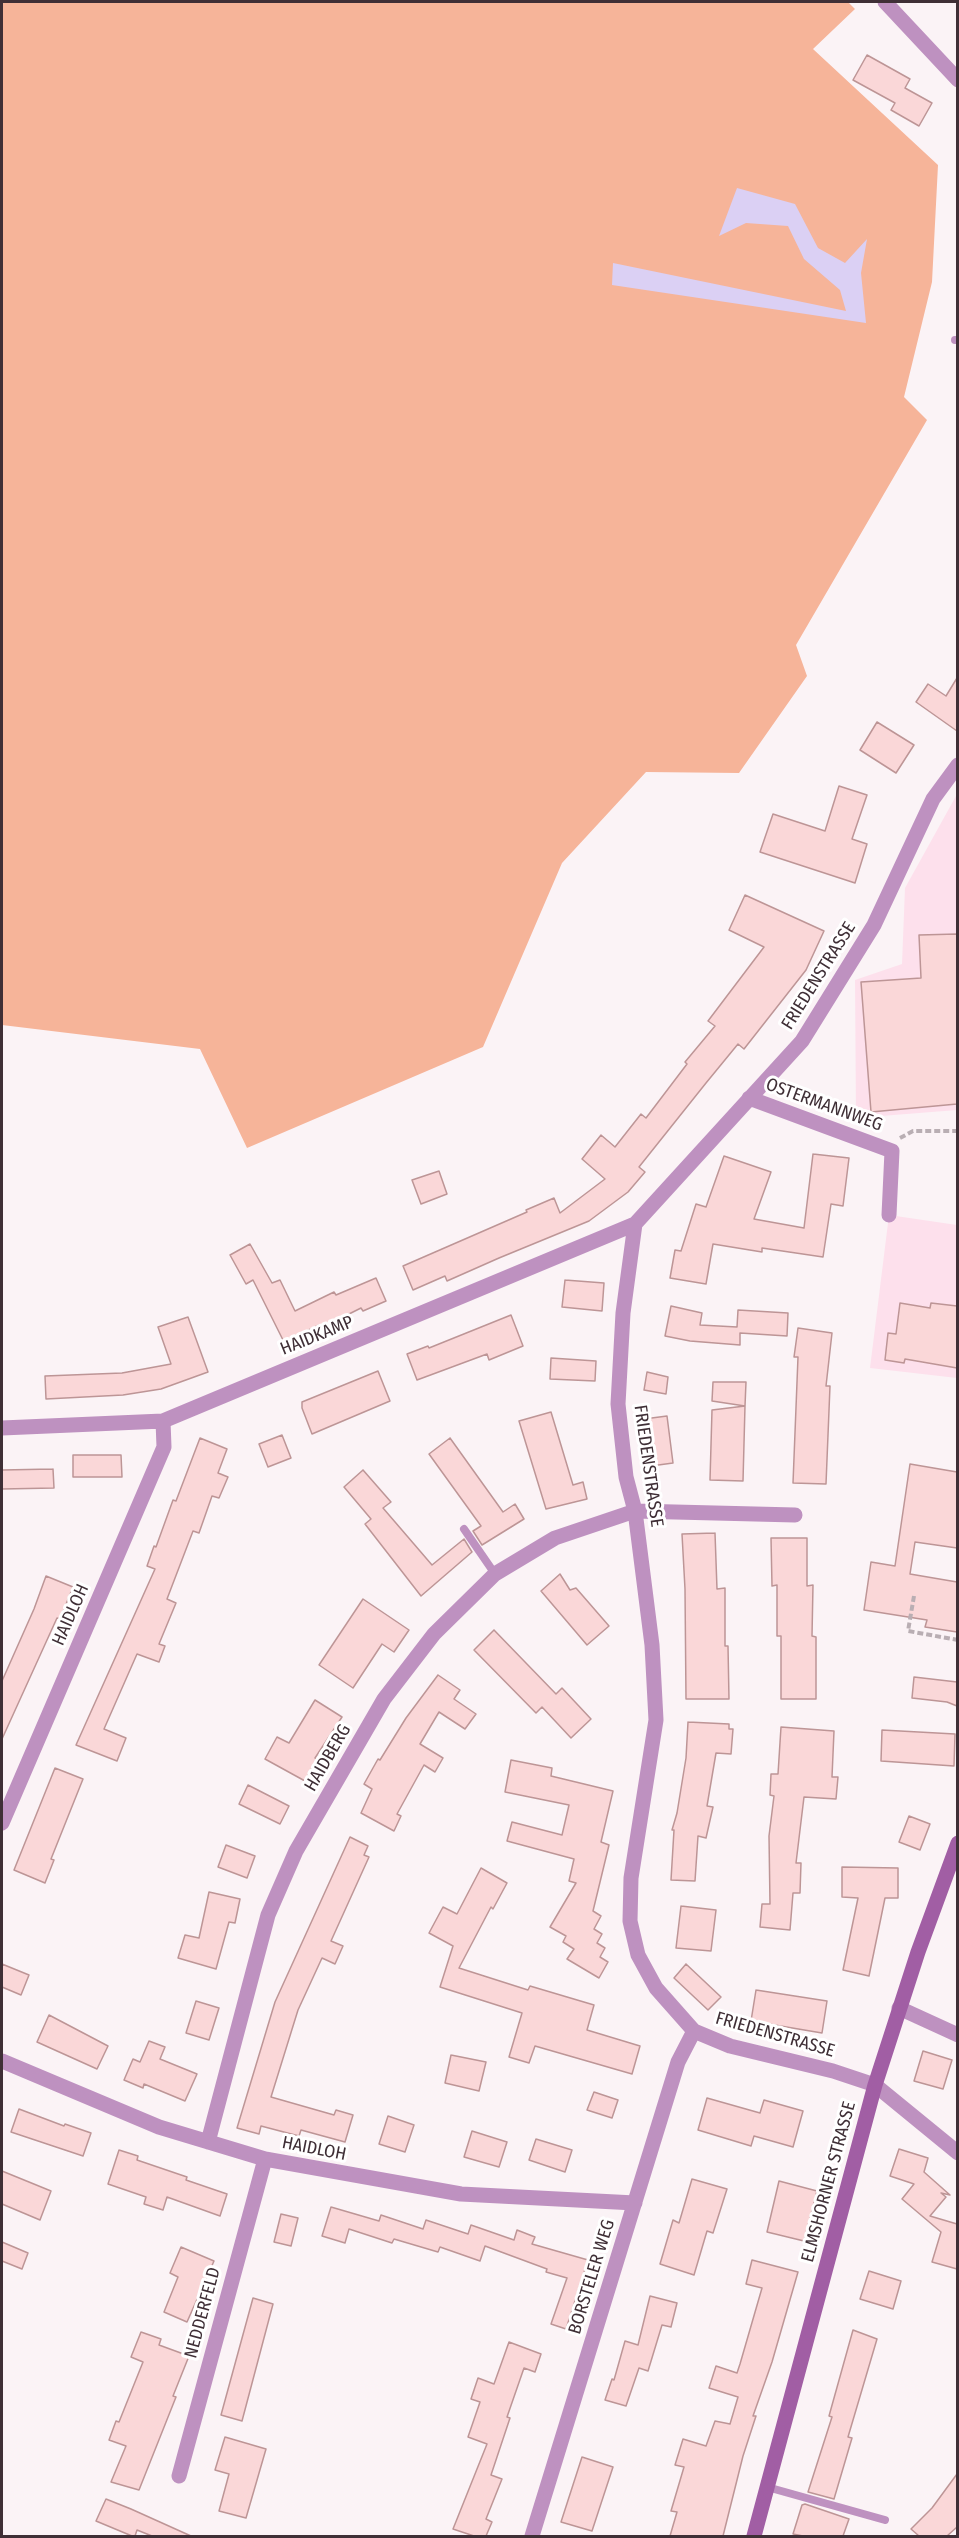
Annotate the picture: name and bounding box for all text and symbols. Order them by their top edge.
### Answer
street label: FRIEDENSTRASSE [777,918,861,1034]
street label: OSTERMANNWEG [763,1074,885,1136]
street label: HAIDKAMP [277,1312,357,1360]
street label: FRIEDENSTRASSE [629,1404,667,1528]
street label: HAIDLOH [48,1581,94,1649]
street label: HAIDBERG [300,1721,356,1795]
street label: FRIEDENSTRASSE [713,2008,837,2062]
street label: ELMSHORNER STRASSE [797,2099,861,2265]
street label: HAIDLOH [280,2132,348,2166]
street label: BORSTELER WEG [564,2217,620,2337]
street label: NEDDERFELD [180,2265,226,2361]

